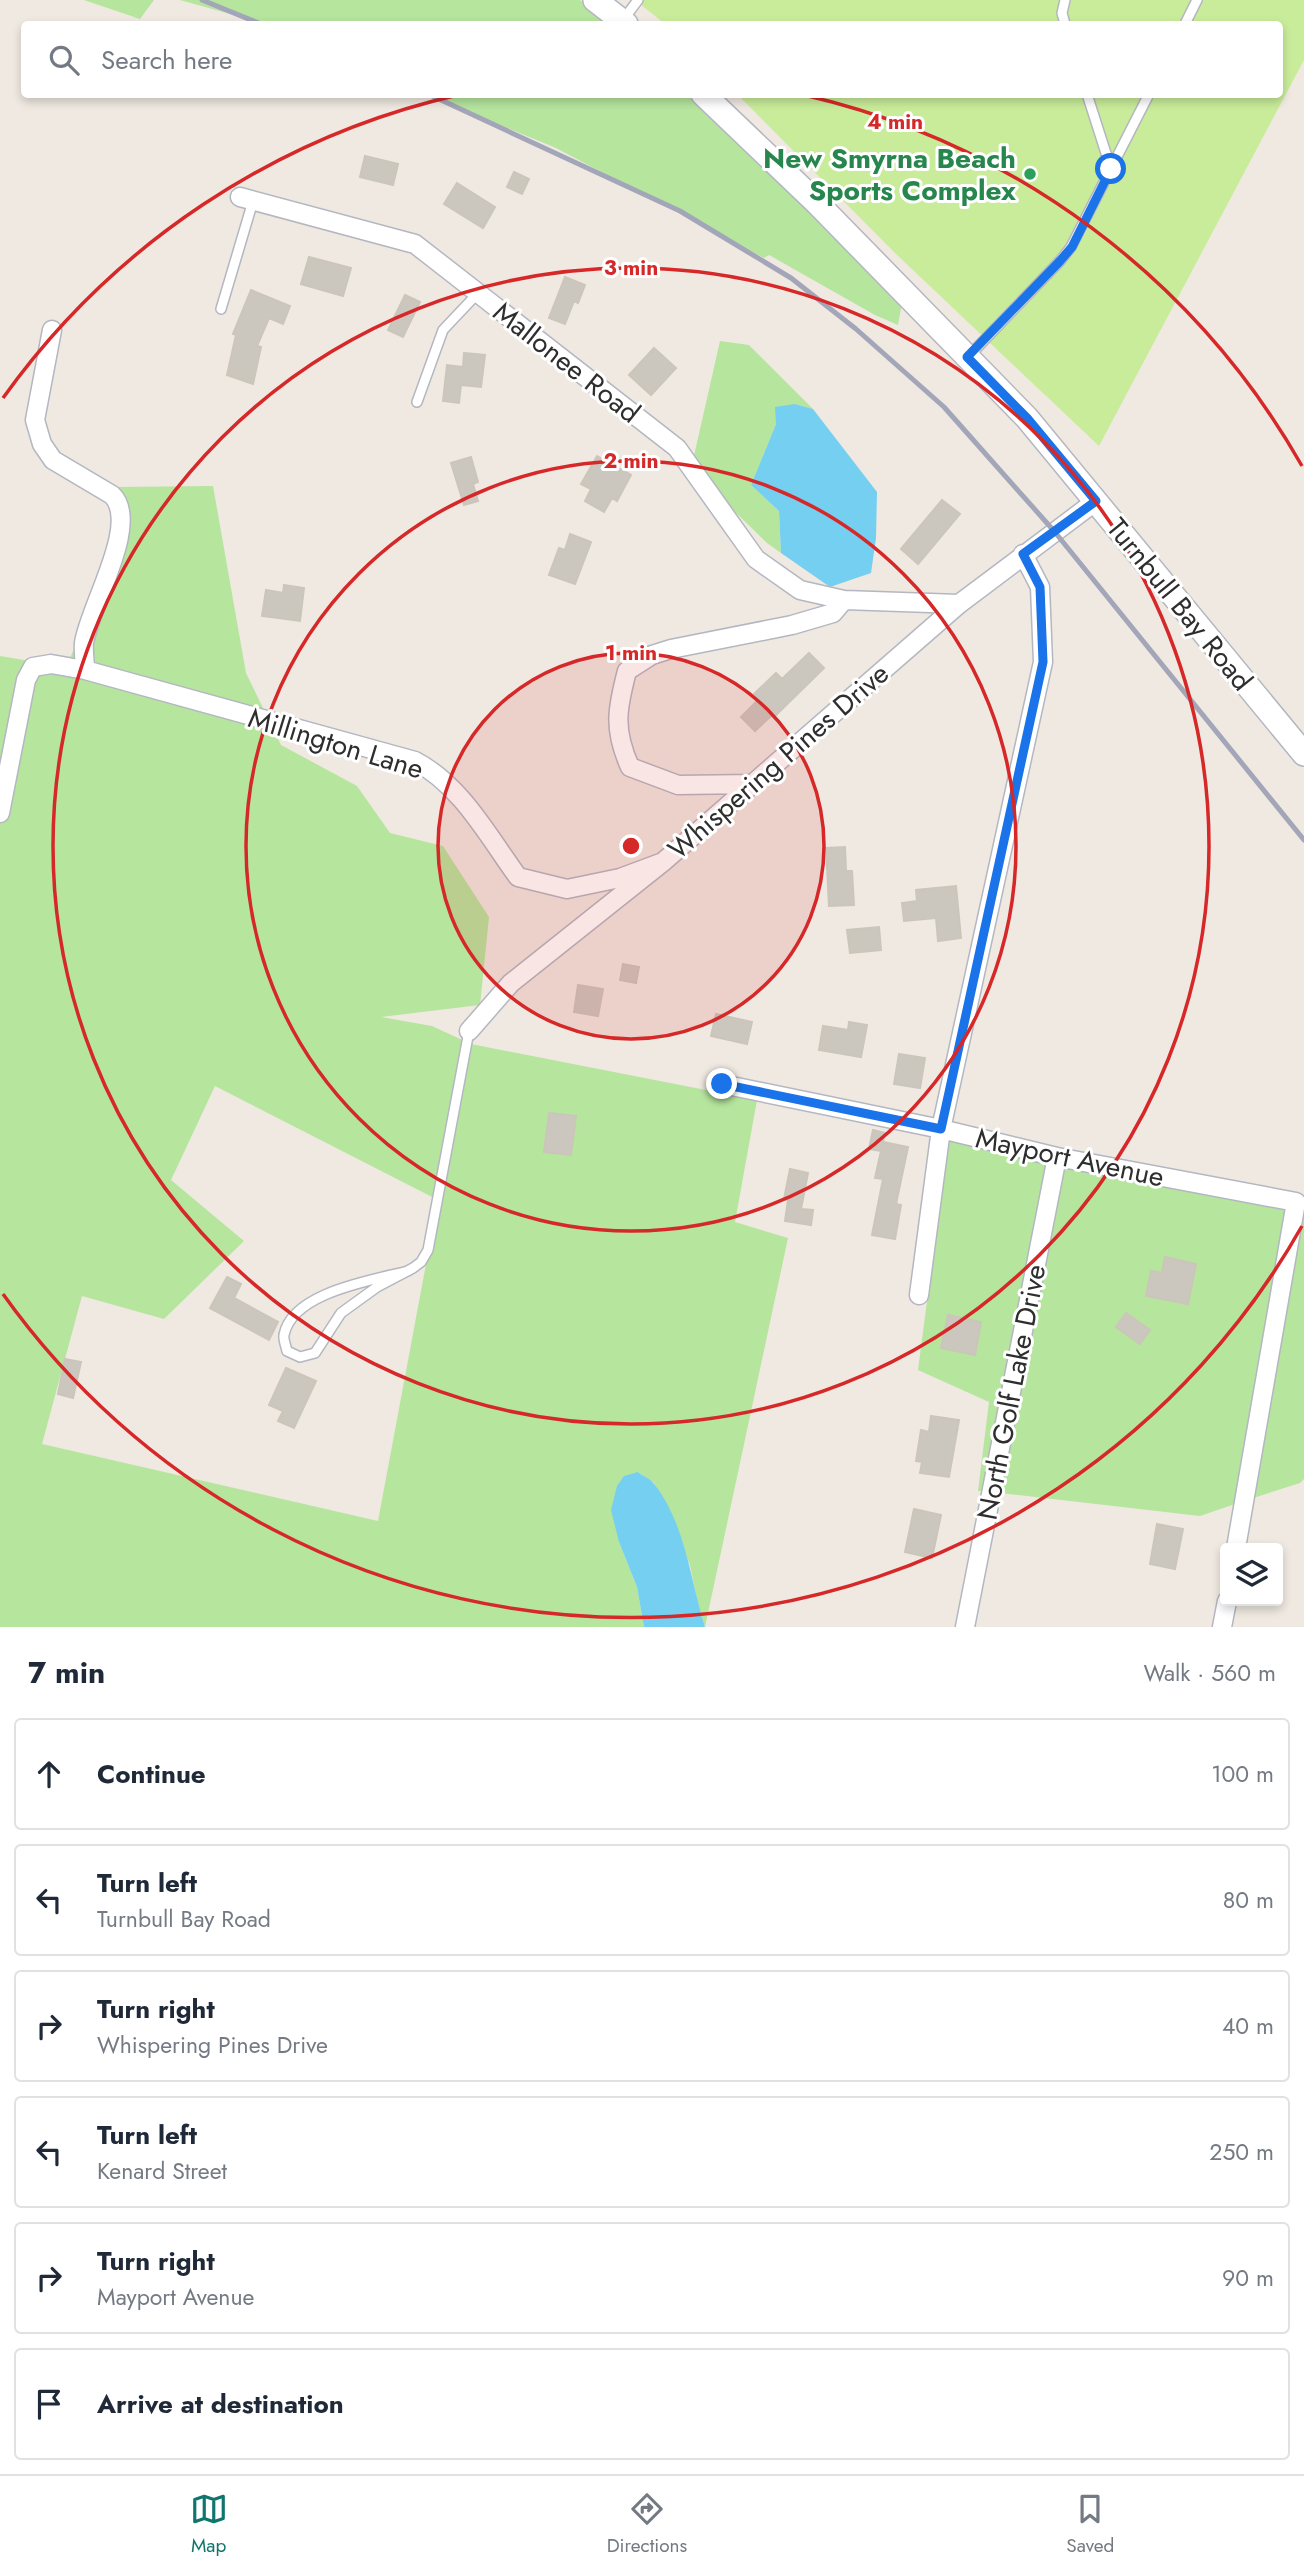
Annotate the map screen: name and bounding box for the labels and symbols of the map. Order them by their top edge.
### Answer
text: 4 min [867,107,923,137]
place label: New Smyrna Beach Sports Complex [763,138,1016,211]
route start [1095,153,1126,184]
marker: New Smyrna Beach Sports Complex [1022,166,1038,182]
text: 3 min [604,253,658,283]
street label: Mallonee Road [484,292,649,433]
text: 2 min [603,446,659,476]
street label: Turnbull Bay Road [1097,509,1262,700]
text: 1 min [605,638,657,668]
street label: Whispering Pines Drive [659,654,898,869]
street label: Millington Lane [243,697,428,790]
centre of rings [619,834,643,858]
route end [706,1068,737,1099]
street label: Mayport Avenue [972,1118,1168,1197]
street label: North Golf Lake Drive [967,1261,1056,1523]

